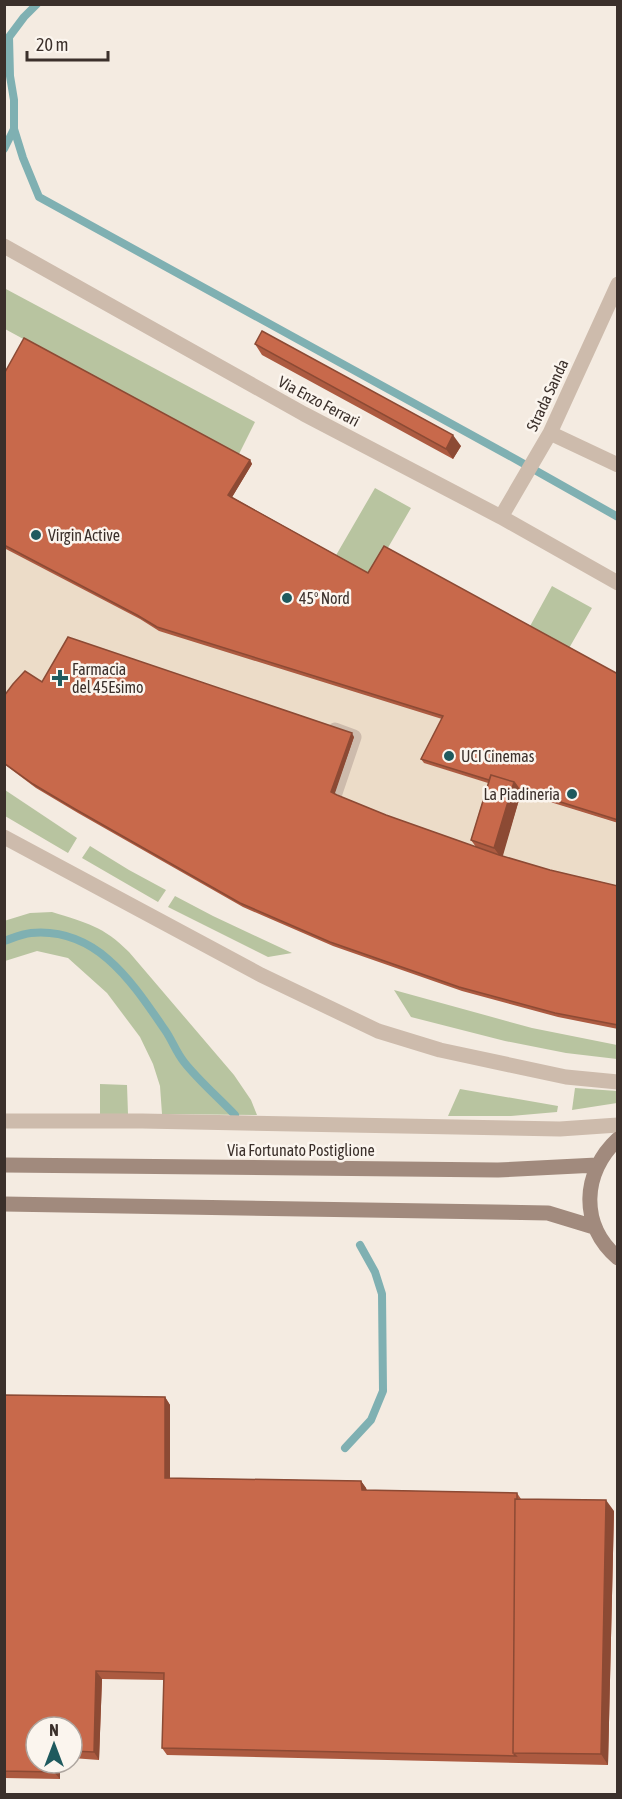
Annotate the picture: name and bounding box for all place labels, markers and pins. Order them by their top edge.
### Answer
place label: Virgin Active [48,526,120,545]
marker: Virgin Active [29,528,43,542]
place label: 45° Nord [299,589,350,607]
marker: 45° Nord [280,591,294,605]
place label: Farmacia del 45Esimo [72,660,144,696]
marker: Farmacia del 45Esimo [53,671,67,685]
place label: UCI Cinemas [461,747,535,765]
marker: UCI Cinemas [442,749,456,763]
place label: La Piadineria [483,785,560,803]
marker: La Piadineria [565,787,579,801]

